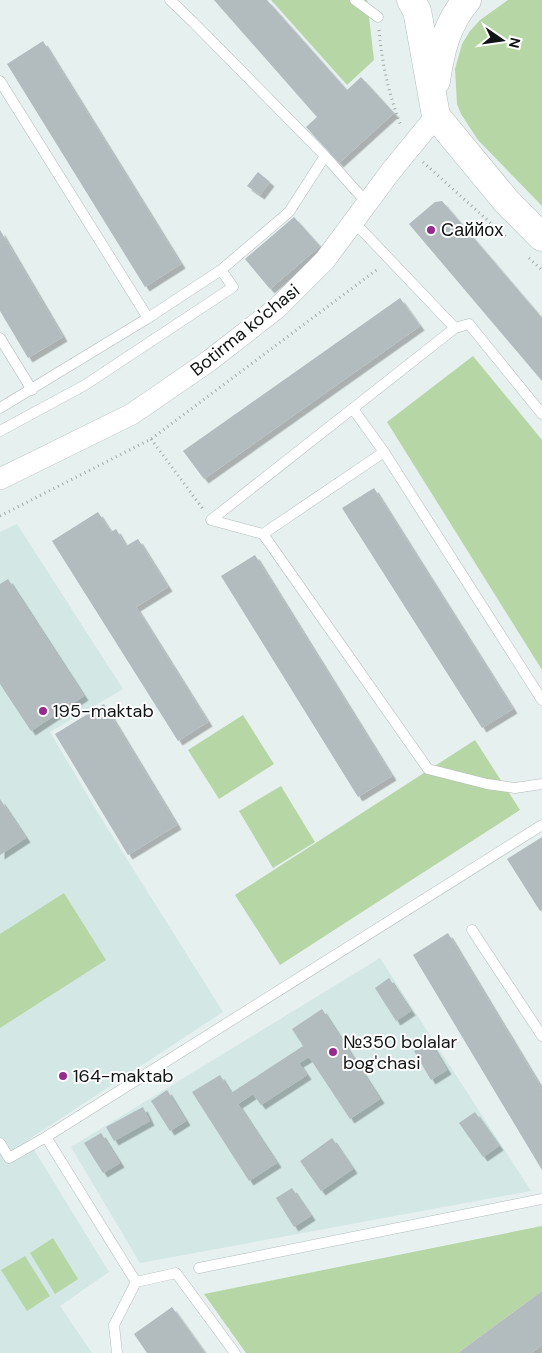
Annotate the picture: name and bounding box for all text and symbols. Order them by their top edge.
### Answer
north arrow [477,15,527,65]
text: N [505,36,525,50]
place label: Саййох [441,218,503,242]
marker: Саййох [425,224,437,236]
street label: Botirma ko'chasi [185,278,305,382]
place label: 195-maktab [53,699,154,723]
marker: 195-maktab [37,705,49,717]
place label: №350 bolalar bog'chasi [343,1030,458,1075]
marker: №350 bolalar bog'chasi [327,1046,339,1058]
place label: 164-maktab [73,1064,174,1088]
marker: 164-maktab [57,1070,69,1082]

